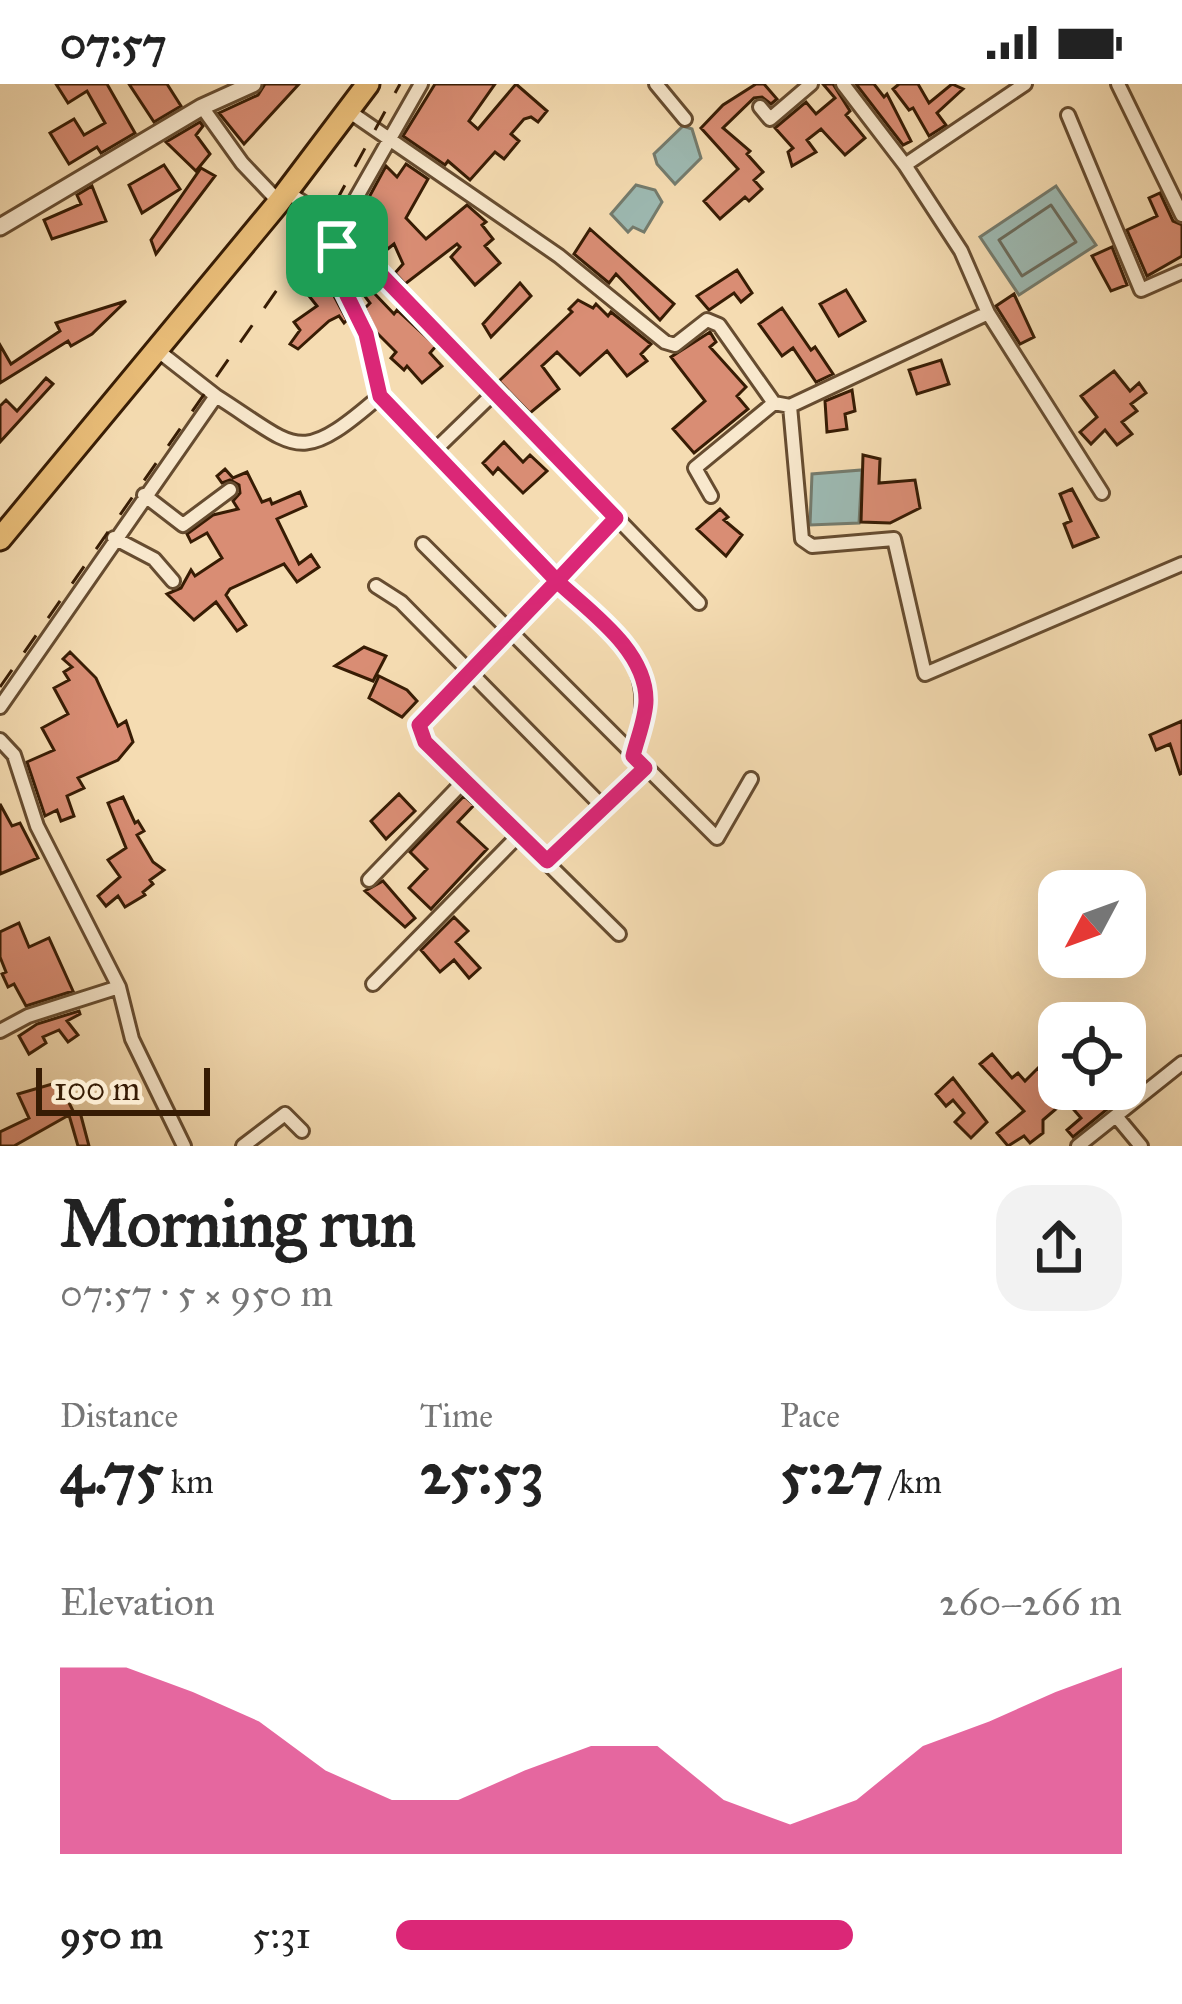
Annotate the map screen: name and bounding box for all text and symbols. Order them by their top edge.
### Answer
text: 07:57 [60,15,166,70]
pin [286,195,388,297]
icon: arrive [304,213,370,279]
north arrow [1038,870,1146,978]
map controls [1038,870,1146,1110]
button: locate [1038,1002,1146,1110]
scale bar [36,1062,210,1115]
text: 100 m [54,1069,140,1109]
text: Morning run [60,1183,416,1264]
button: share [996,1185,1122,1311]
text: 07:57 · 5 × 950 m [60,1269,333,1317]
text: Distance [60,1396,178,1436]
text: Time [420,1396,493,1436]
text: Pace [780,1396,840,1436]
text: 4.75 [60,1436,164,1509]
text: 25:53 [420,1436,544,1509]
text: 5:27 [780,1436,883,1509]
text: km [164,1462,214,1502]
text: /km [883,1462,942,1502]
text: Elevation [60,1578,215,1626]
text: 260–266 m [939,1578,1122,1626]
text: 950 m [60,1911,163,1959]
text: 5:31 [252,1911,311,1959]

